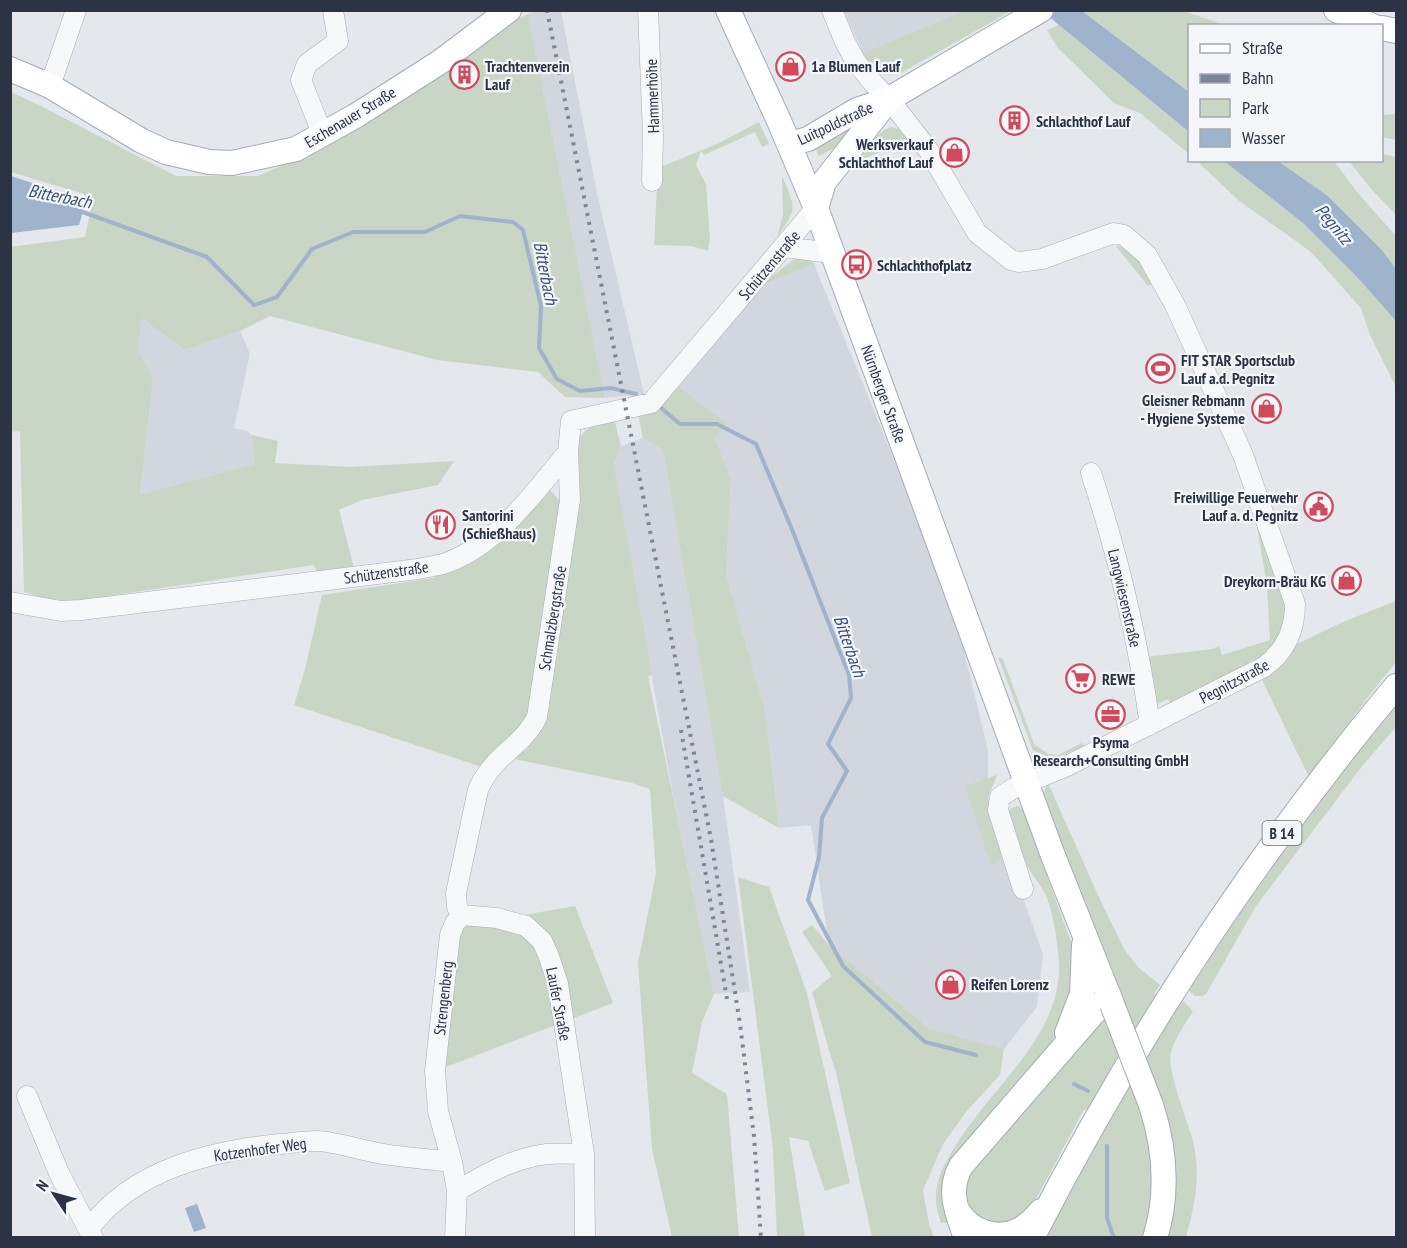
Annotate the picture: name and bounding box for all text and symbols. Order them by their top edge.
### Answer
legend [1188,24,1383,162]
text: Straße [1242,36,1283,59]
shop icon: 1a Blumen Lauf [774,50,806,82]
place label: Trachtenverein Lauf [485,56,569,94]
place label: 1a Blumen Lauf [811,56,901,76]
street label: Hammerhöhe [641,58,663,134]
building icon: Trachtenverein Lauf [448,59,480,91]
text: Bahn [1242,66,1274,89]
street label: Eschenauer Straße [301,82,399,152]
text: Park [1242,96,1269,119]
street label: Luitpoldstraße [794,97,876,149]
building icon: Schlachthof Lauf [999,105,1031,137]
place label: Schlachthof Lauf [1036,111,1131,131]
text: Wasser [1242,126,1285,149]
place label: Werksverkauf Schlachthof Lauf [839,134,934,172]
shop icon: Werksverkauf Schlachthof Lauf [938,137,970,169]
water label: Bitterbach [26,179,95,214]
water label: Pegnitz [1310,199,1359,251]
street label: Schützenstraße [734,226,804,304]
water label: Bitterbach [529,239,564,308]
bus stop icon: Schlachthofplatz [840,249,872,281]
place label: Schlachthofplatz [877,255,972,275]
street label: Nürnberger Straße [857,342,911,446]
place label: FIT STAR Sportsclub Lauf a.d. Pegnitz [1181,350,1295,388]
sports icon: FIT STAR Sportsclub Lauf a.d. Pegnitz [1144,353,1176,385]
place label: Gleisner Rebmann - Hygiene Systeme [1140,390,1245,428]
shop icon: Gleisner Rebmann - Hygiene Systeme [1250,393,1282,425]
place label: Freiwillige Feuerwehr Lauf a. d. Pegnitz [1174,487,1298,525]
public building icon: Freiwillige Feuerwehr Lauf a. d. Pegnitz [1303,490,1335,522]
place label: Santorini (Schießhaus) [462,505,536,543]
restaurant icon: Santorini (Schießhaus) [425,508,457,540]
street label: Langwiesenstraße [1104,547,1146,649]
street label: Schützenstraße [342,556,430,588]
street label: Schmalzbergstraße [534,564,570,672]
shop icon: Dreykorn-Bräu KG [1331,565,1363,597]
place label: Dreykorn-Bräu KG [1224,571,1326,591]
water label: Bitterbach [829,612,872,681]
street label: Pegnitzstraße [1196,654,1272,708]
supermarket icon: REWE [1065,663,1097,695]
place label: REWE [1102,669,1135,689]
office icon: Psyma Research+Consulting GmbH [1095,698,1127,730]
place label: Psyma Research+Consulting GmbH [1033,732,1189,770]
road number: B 14 [1262,821,1302,845]
street label: Strengenberg [429,960,457,1036]
street label: Laufer Straße [542,965,576,1043]
shop icon: Reifen Lorenz [934,968,966,1000]
place label: Reifen Lorenz [971,974,1049,994]
street label: Kotzenhofer Weg [212,1133,308,1165]
north arrow [24,1164,84,1224]
text: N [31,1176,52,1195]

